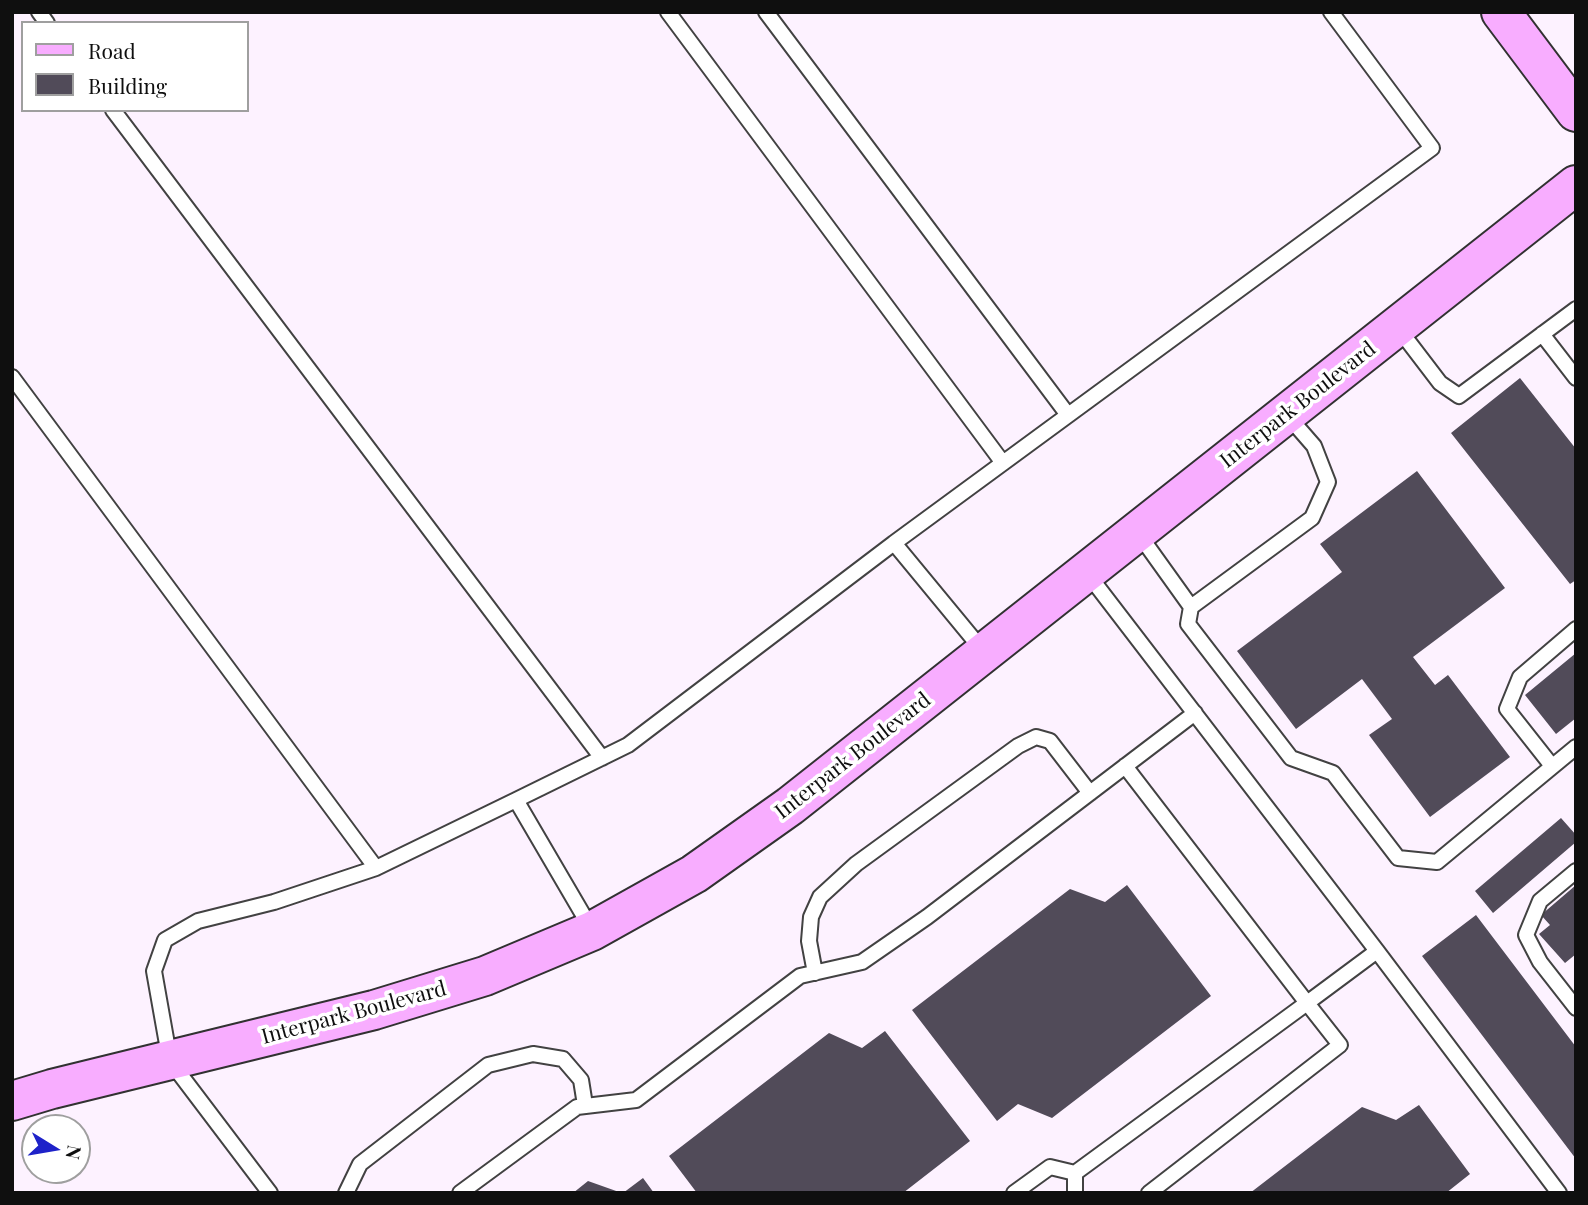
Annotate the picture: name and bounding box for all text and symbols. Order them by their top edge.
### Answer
legend [21,21,248,112]
text: Road [88,36,136,64]
text: Building [88,71,167,99]
street label: Interpark Boulevard [1215,336,1381,474]
street label: Interpark Boulevard [770,687,936,825]
street label: Interpark Boulevard [259,976,449,1050]
north arrow [21,1114,91,1184]
text: N [61,1143,89,1162]

